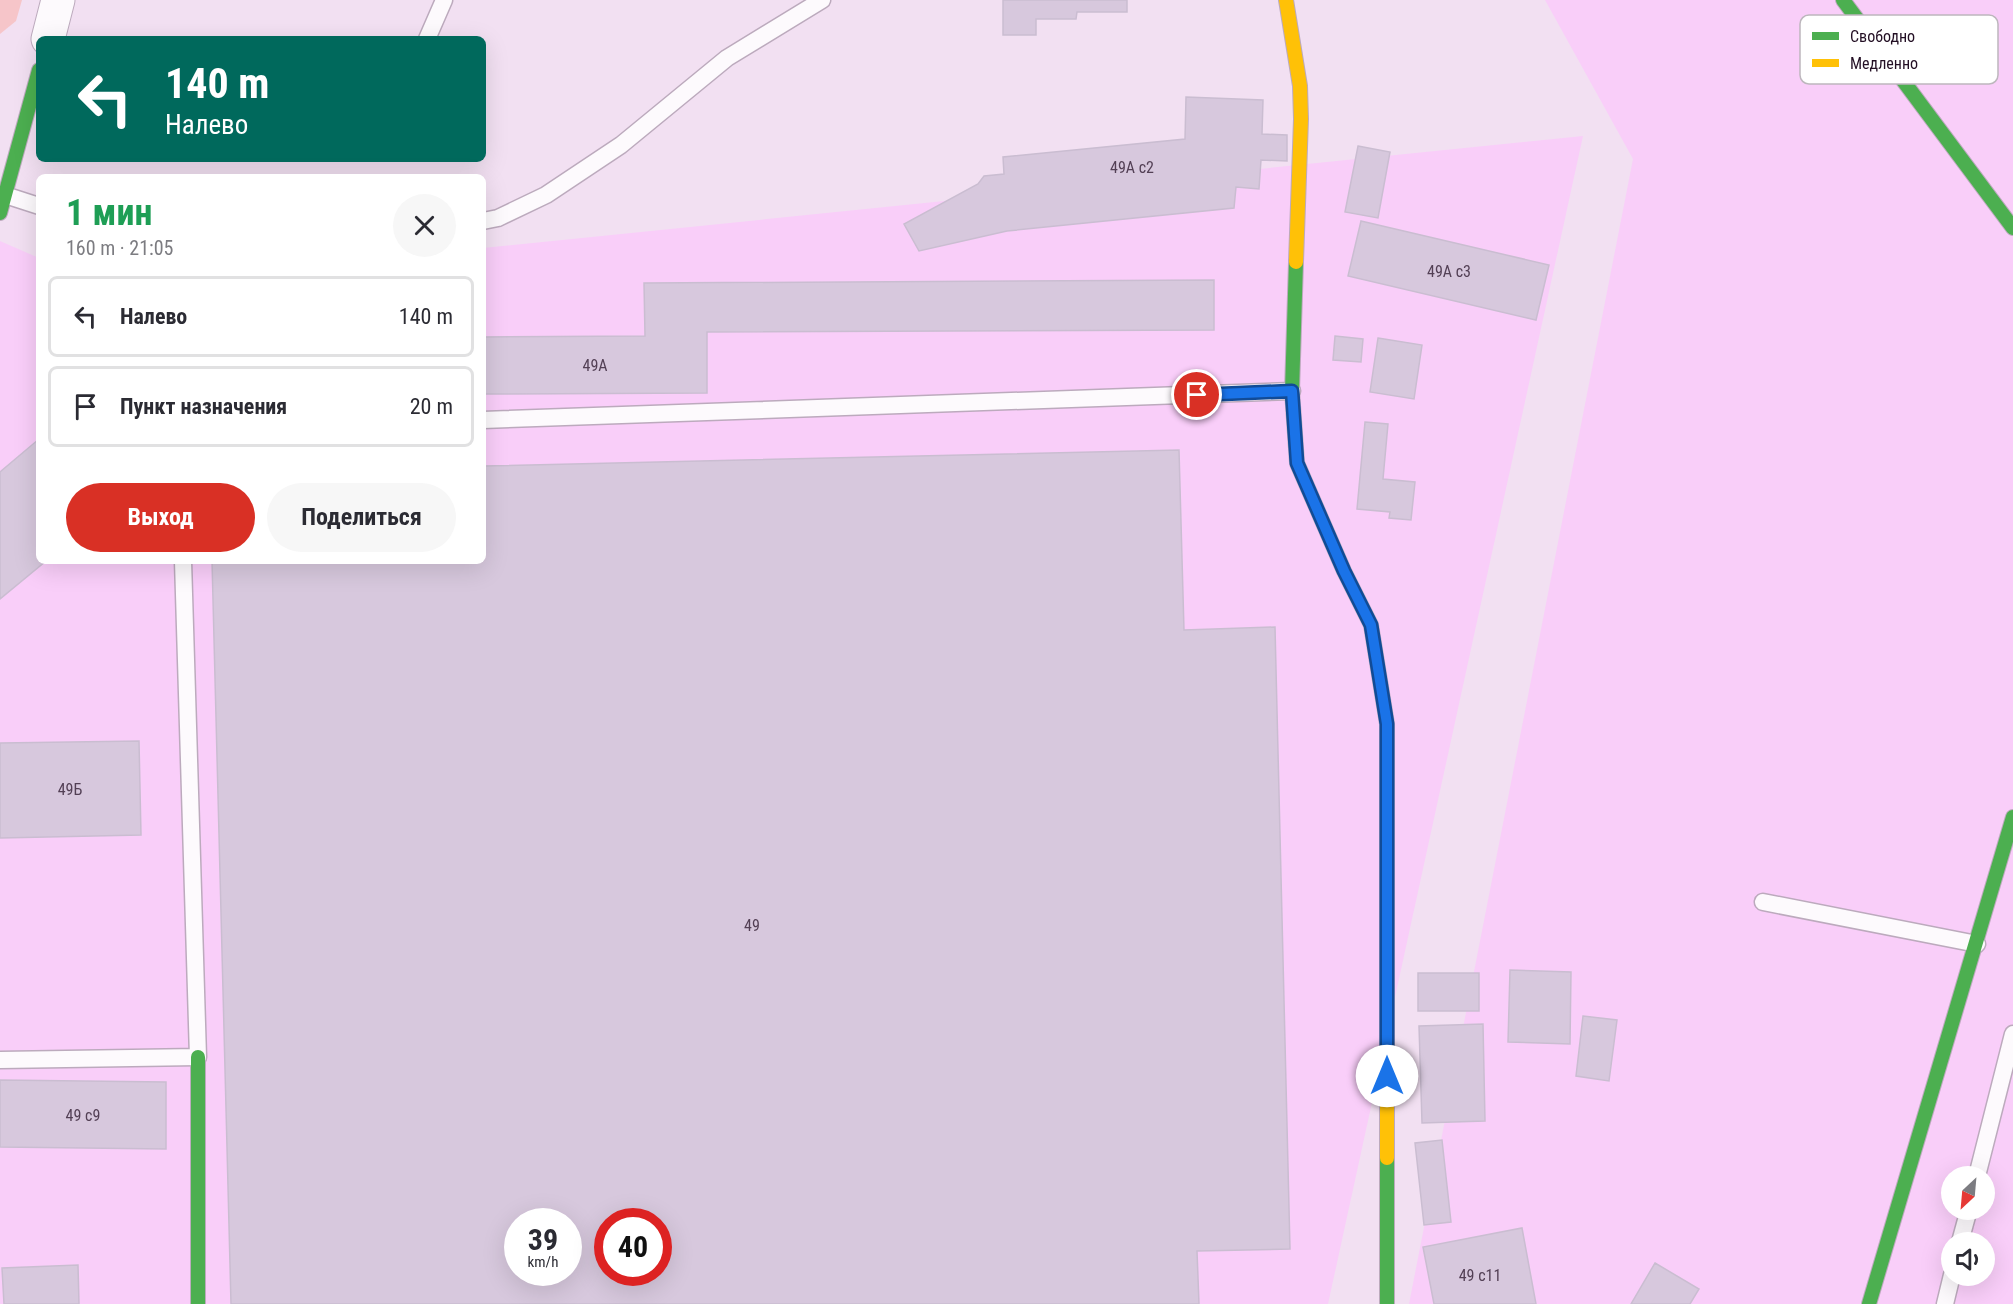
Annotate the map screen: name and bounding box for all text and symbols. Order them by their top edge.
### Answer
legend [1800,15,1998,84]
text: Свободно [1850,27,1915,46]
text: Медленно [1850,54,1918,73]
text: 140 m [165,59,270,108]
icon: left [66,60,144,138]
text: Налево [165,109,248,141]
house number: 49А с2 [1110,158,1154,177]
text: 1 мин [66,192,152,234]
button: close [393,194,456,257]
text: 160 m · 21:05 [66,236,173,260]
house number: 49А с3 [1427,262,1471,281]
icon: left [69,300,102,333]
text: Налево [120,304,187,329]
text: 140 m [399,304,453,329]
house number: 49А [582,356,608,375]
pin [1171,369,1222,420]
icon: arrive [1180,378,1213,411]
icon: arrive [69,390,102,423]
text: Пункт назначения [120,394,287,419]
text: 20 m [410,394,453,419]
button: Выход [66,483,255,552]
button: Поделиться [267,483,456,552]
house number: 49Б [58,780,83,799]
house number: 49 [744,916,760,935]
position arrow [1355,1044,1419,1108]
house number: 49 с9 [66,1106,100,1125]
north arrow [1941,1166,1995,1220]
map controls [1941,1166,1995,1286]
speed limit sign: 40 [594,1208,672,1286]
text: 39 [528,1222,558,1257]
button: sound [1941,1232,1995,1286]
text: km/h [528,1253,558,1271]
house number: 49 с11 [1459,1266,1501,1285]

